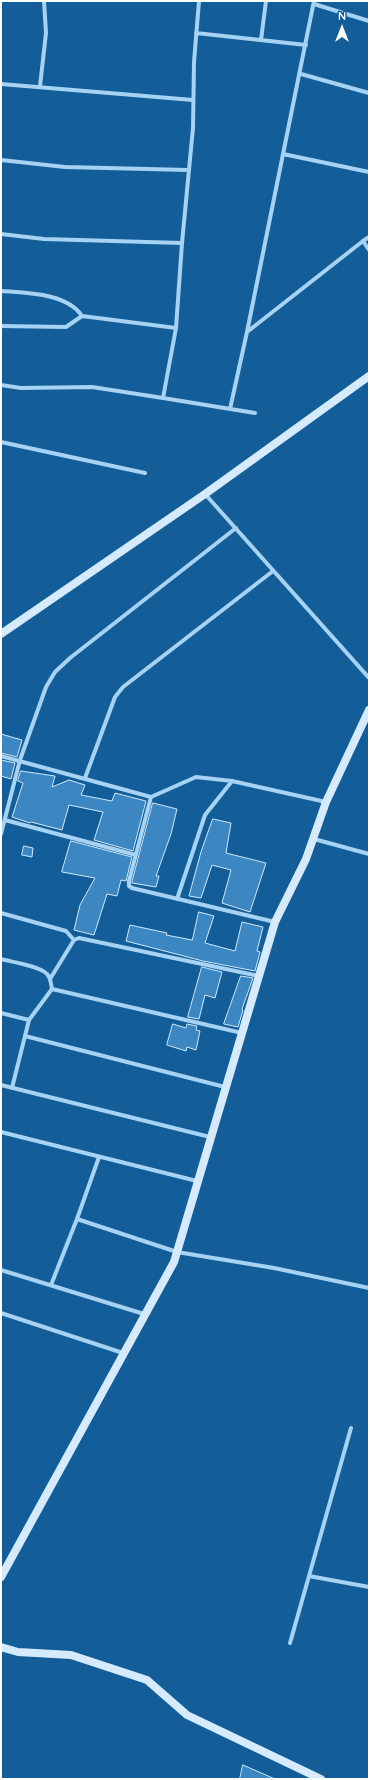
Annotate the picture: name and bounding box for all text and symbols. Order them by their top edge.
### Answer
north arrow [322,8,362,48]
text: N [338,9,346,23]

